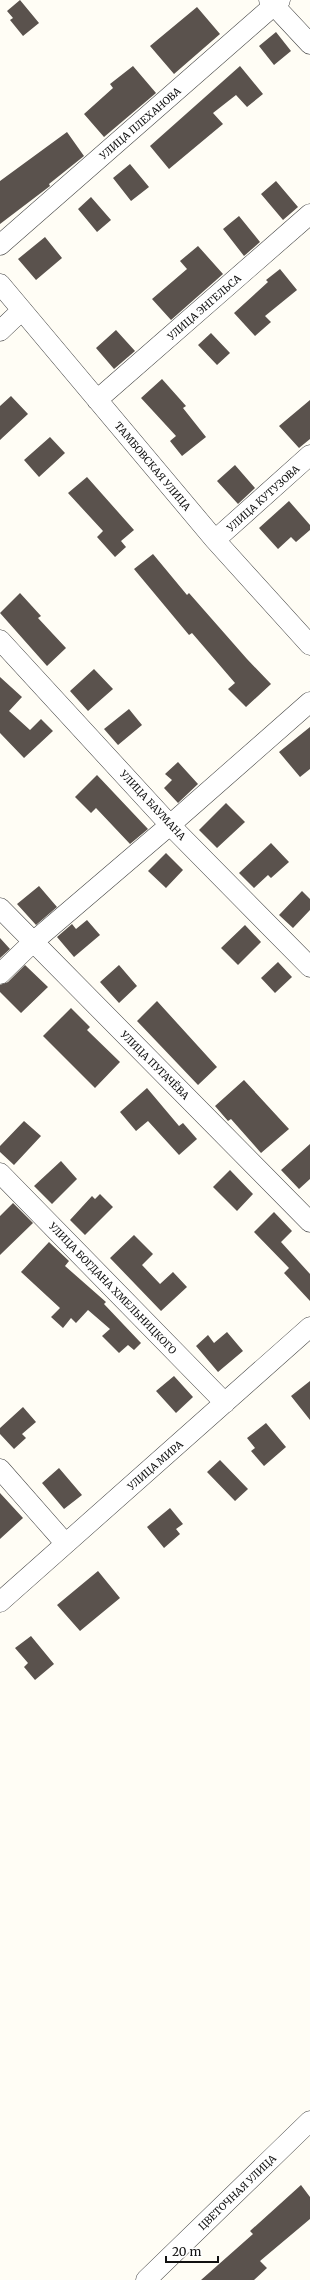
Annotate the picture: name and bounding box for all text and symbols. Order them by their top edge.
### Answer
street label: УЛИЦА ПЛЕХАНОВА [96,84,184,163]
street label: УЛИЦА ЭНГЕЛЬСА [164,271,245,344]
street label: ТАМБОВСКАЯ УЛИЦА [112,419,194,514]
street label: УЛИЦА КУТУЗОВА [224,462,303,535]
street label: УЛИЦА БАУМАНА [116,767,189,844]
street label: УЛИЦА ПУГАЧЁВА [117,1027,193,1103]
street label: УЛИЦА БОГДАНА ХМЕЛЬНИЦКОГО [45,1219,179,1357]
street label: УЛИЦА МИРА [124,1437,186,1494]
street label: ЦВЕТОЧНАЯ УЛИЦА [196,2151,280,2233]
scale bar [166,2238,218,2264]
text: 20 m [172,2244,201,2259]

